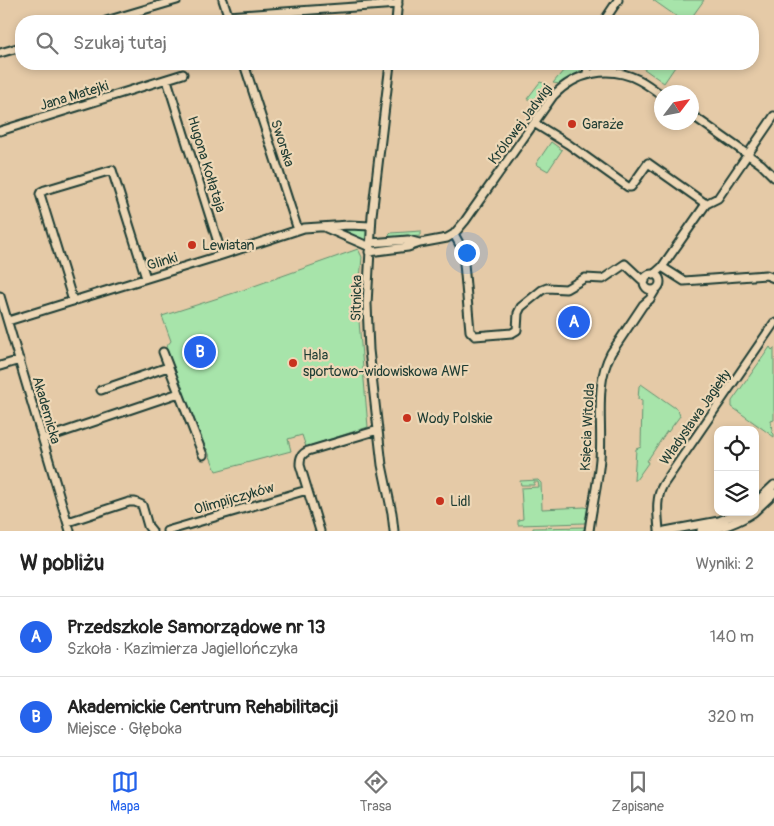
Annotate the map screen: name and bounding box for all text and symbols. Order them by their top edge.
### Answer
search box [15,15,759,70]
icon: search [33,29,61,57]
text: Szukaj tutaj [73,31,167,55]
street label: Jana Matejki [38,77,111,114]
street label: Królowej Jadwigi [485,80,556,168]
north arrow [654,85,699,130]
street label: Hugona Kołłątaja [184,114,229,214]
place label: Garaże [582,116,624,133]
street label: Sworska [267,117,298,169]
marker: Garaże [566,118,578,130]
place label: Lewiatan [202,237,255,254]
marker: Lewiatan [186,239,198,251]
your location [454,240,480,266]
street label: Glinki [145,249,180,274]
street label: Sitnicka [348,275,365,321]
pin: A [558,303,590,341]
pin: B [184,333,216,371]
place label: Hala sportowo-widowiskowa AWF [303,347,469,380]
marker: Hala sportowo-widowiskowa AWF [287,357,299,369]
street label: Władysława Jagiełły [656,366,735,468]
street label: Akademicka [29,374,64,446]
street label: Księcia Witolda [577,383,598,471]
place label: Wody Polskie [417,410,493,427]
marker: Wody Polskie [401,412,413,424]
map controls [714,426,759,516]
button: locate [714,426,759,471]
button: layers [714,471,759,516]
street label: Olimpijczyków [192,479,277,518]
place label: Lidl [450,493,471,510]
marker: Lidl [434,495,446,507]
text: W pobliżu [20,550,104,577]
text: Wyniki: 2 [695,554,754,574]
text: Przedszkole Samorządowe nr 13 [67,615,325,639]
text: A [31,627,41,647]
text: 140 m [710,627,754,647]
text: Szkoła · Kazimierza Jagiellończyka [67,639,298,659]
text: Akademickie Centrum Rehabilitacji [67,695,338,719]
text: B [31,707,41,727]
text: 320 m [708,707,754,727]
text: Miejsce · Głęboka [67,719,182,739]
tab: Mapa [110,768,140,815]
tab: Trasa [360,768,392,815]
tab: Zapisane [612,768,664,815]

